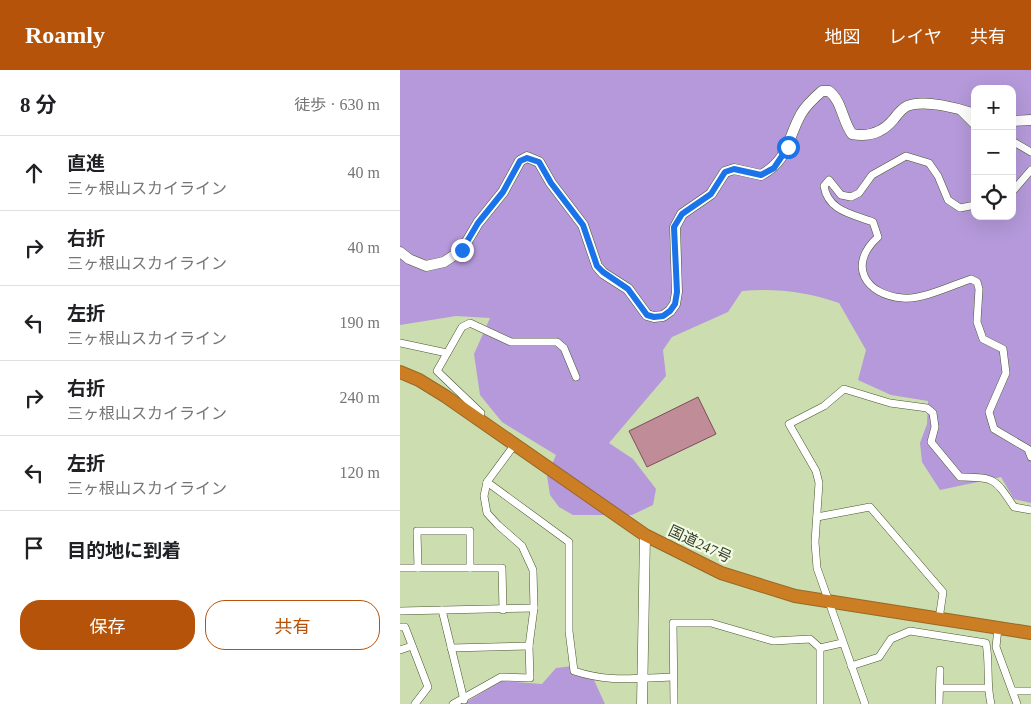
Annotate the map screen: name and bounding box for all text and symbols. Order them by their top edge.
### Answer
text: Roamly [25,22,105,48]
text: 地図 [825,27,861,47]
text: レイヤ [889,27,942,47]
text: 共有 [970,27,1006,47]
map controls [971,85,1016,220]
button: + [971,85,1016,130]
text: 8 分 [20,93,57,117]
text: 徒歩 · 630 m [294,96,380,113]
button: − [971,130,1016,175]
route start [777,136,800,159]
text: 直進 [67,153,105,174]
icon: ahead [20,159,48,187]
text: 40 m [348,164,380,181]
button: locate [971,175,1016,220]
text: 三ヶ根山スカイライン [67,180,227,197]
text: 右折 [67,228,105,249]
icon: right [20,234,48,262]
text: 40 m [348,239,380,256]
route end [451,239,474,262]
text: 三ヶ根山スカイライン [67,255,227,272]
text: 左折 [67,303,105,324]
icon: left [20,309,48,337]
text: 190 m [340,314,380,331]
text: 三ヶ根山スカイライン [67,330,227,347]
text: 右折 [67,378,105,399]
icon: right [20,384,48,412]
text: 240 m [340,389,380,406]
text: 三ヶ根山スカイライン [67,405,227,422]
text: 左折 [67,453,105,474]
icon: left [20,459,48,487]
text: 120 m [340,464,380,481]
text: 三ヶ根山スカイライン [67,480,227,497]
street label: 国道247号 [666,522,734,566]
icon: arrive [20,534,48,562]
text: 目的地に到着 [67,540,181,561]
button: 保存 [20,600,195,650]
button: 共有 [205,600,380,650]

